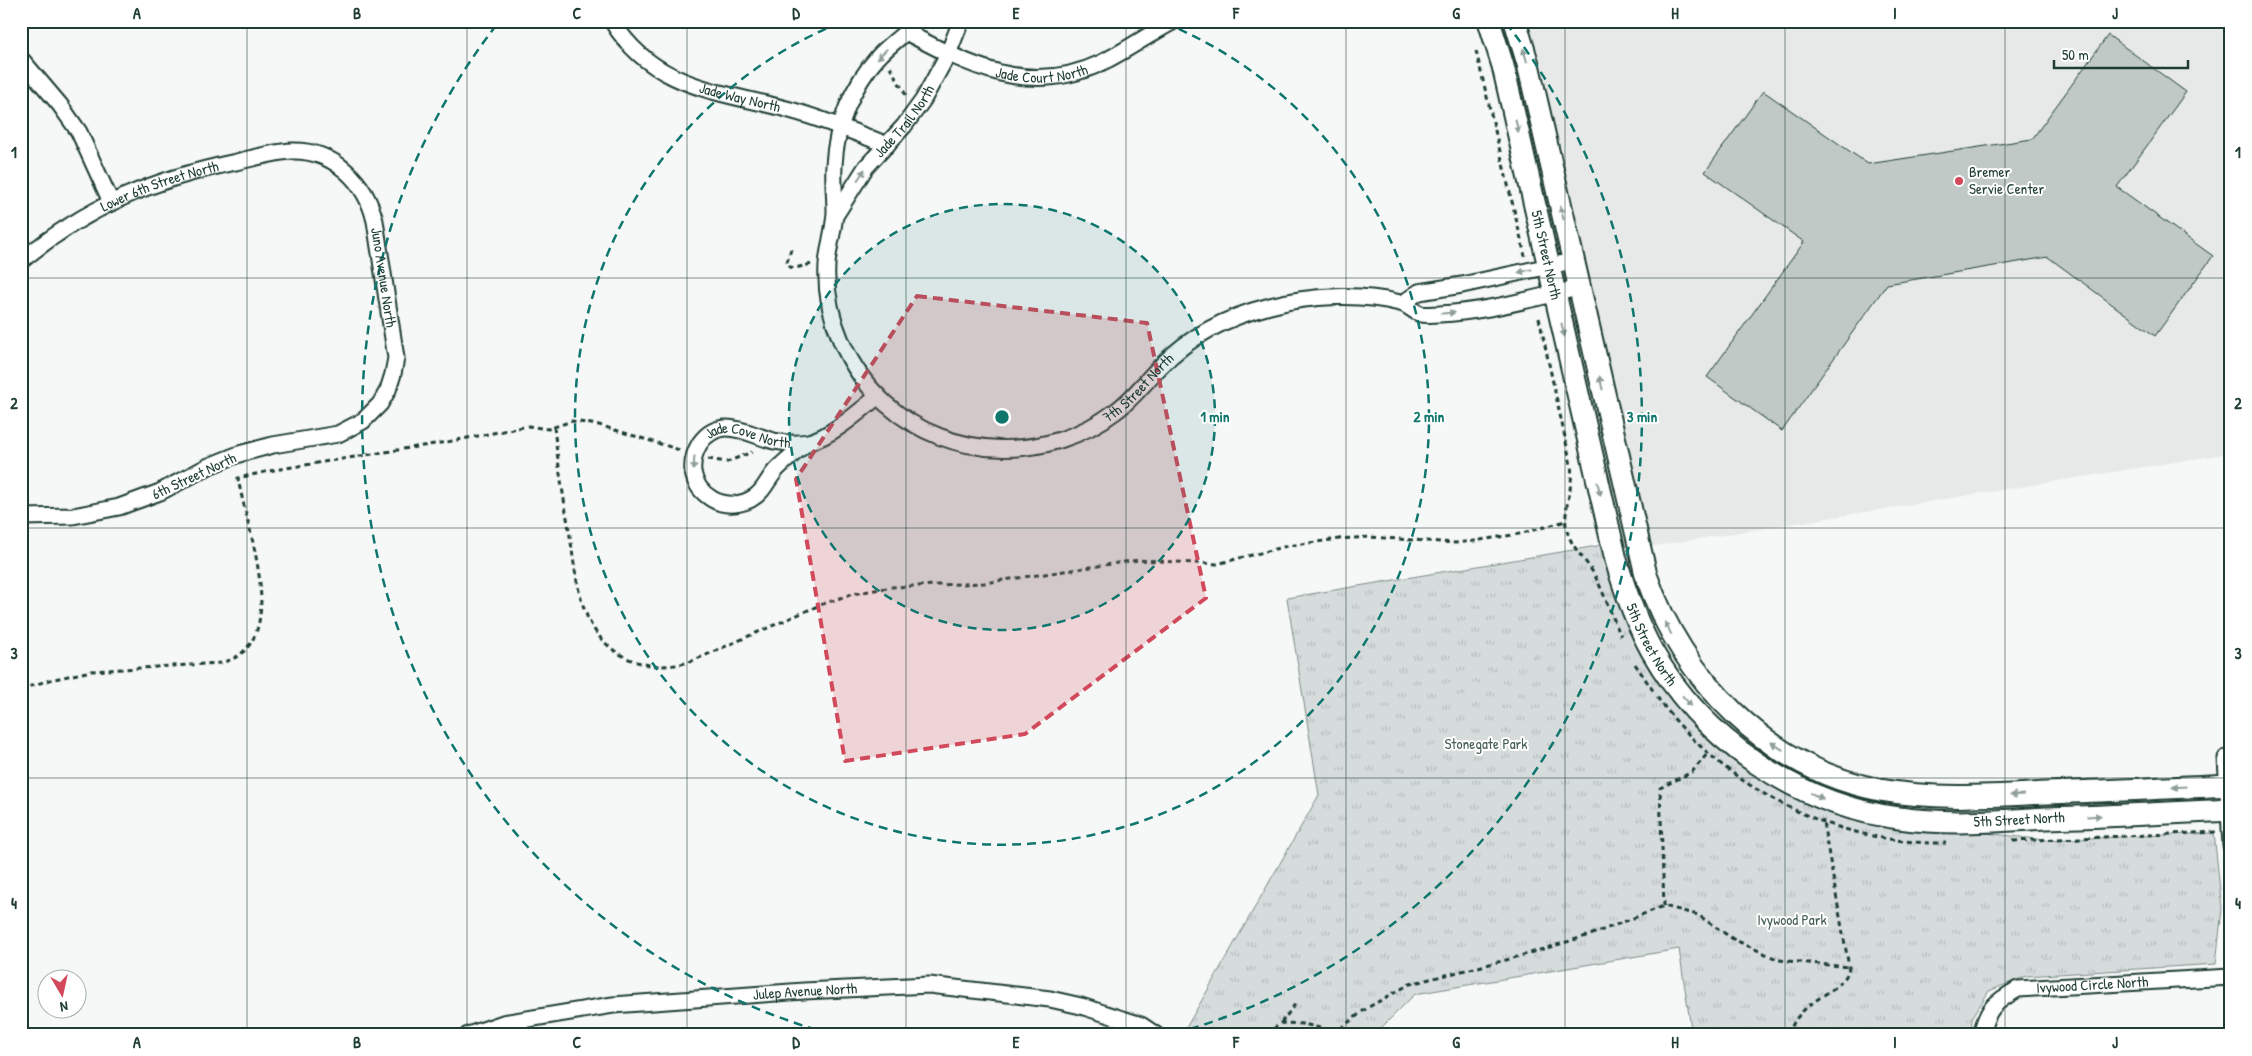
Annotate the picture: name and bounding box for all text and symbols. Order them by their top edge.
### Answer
text: A [133,2,141,24]
text: B [353,2,361,24]
text: C [573,2,582,24]
text: D [792,2,800,24]
text: E [1012,2,1020,24]
text: F [1232,2,1240,24]
text: G [1452,2,1460,24]
text: H [1671,2,1679,24]
text: I [1893,2,1897,24]
text: J [2112,2,2118,24]
scale bar [2054,38,2188,70]
text: 50 m [2062,44,2089,65]
one-way arrow [876,47,888,59]
one-way arrow [1521,47,1529,62]
street label: Jade Court North [994,58,1090,88]
street label: Jade Way North [697,77,783,117]
street label: Jade Trail North [869,81,939,162]
one-way arrow [1513,118,1521,133]
text: 1 [11,141,17,163]
text: 1 [2235,141,2241,163]
street label: Lower 6th Street North [97,155,221,216]
place label: Bremer Servie Center [1969,161,2045,199]
one-way arrow [857,168,866,182]
marker: Bremer Servie Center [1953,175,1965,187]
one-way arrow [1558,205,1566,221]
street label: 5th Street North [1526,208,1567,302]
street label: Juno Avenue North [366,226,402,329]
one-way arrow [1518,267,1533,275]
one-way arrow [1441,309,1457,317]
one-way arrow [1559,323,1567,338]
street label: 7th Street North [1098,348,1178,428]
one-way arrow [1597,376,1605,391]
text: 2 [10,392,18,414]
text: 2 [2234,392,2242,414]
text: 1 min [1200,406,1230,427]
text: 2 min [1414,406,1445,427]
text: 3 min [1627,406,1657,427]
centre of rings [993,408,1011,426]
street label: Jade Cove North [700,417,791,453]
street label: 6th Street North [148,447,239,504]
one-way arrow [690,456,698,472]
one-way arrow [1595,481,1603,496]
street label: 5th Street North [1621,600,1682,690]
one-way arrow [1664,621,1672,635]
text: 3 [10,642,18,664]
text: 3 [2234,642,2242,664]
one-way arrow [1682,694,1693,707]
park label: Stonegate Park [1444,733,1528,754]
one-way arrow [1770,741,1783,751]
one-way arrow [2171,784,2187,792]
one-way arrow [2008,791,2024,799]
one-way arrow [1810,792,1824,800]
street label: 5th Street North [1973,806,2065,832]
one-way arrow [2086,812,2102,820]
text: 4 [11,892,17,914]
text: 4 [2235,892,2241,914]
park label: Ivywood Park [1757,909,1827,930]
north arrow [38,968,88,1018]
street label: Ivywood Circle North [2035,971,2149,998]
street label: Julep Avenue North [752,977,858,1005]
text: N [58,997,69,1017]
text: A [133,1031,141,1053]
text: B [353,1031,361,1053]
text: C [573,1031,582,1053]
text: D [792,1031,800,1053]
text: E [1012,1031,1020,1053]
text: F [1232,1031,1240,1053]
text: G [1452,1031,1460,1053]
text: H [1671,1031,1679,1053]
text: I [1893,1031,1897,1053]
text: J [2112,1031,2118,1053]

